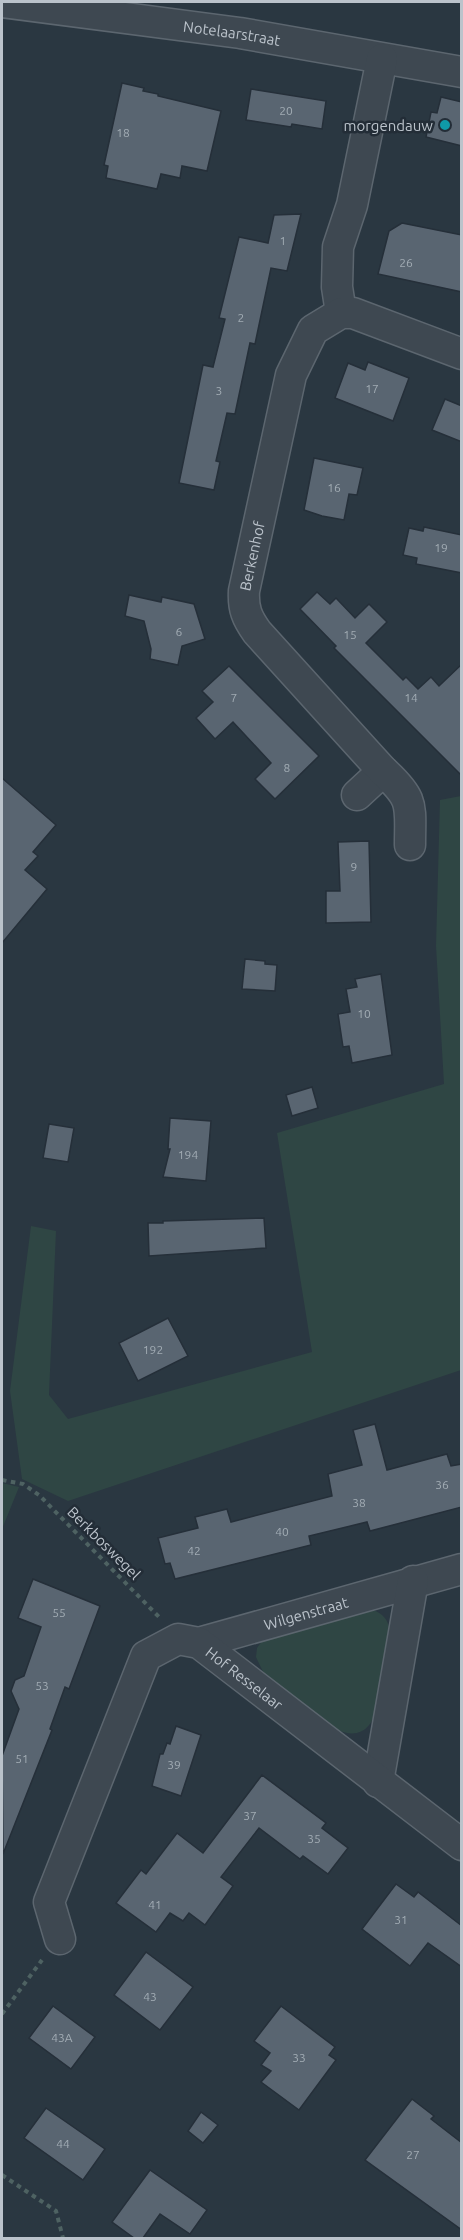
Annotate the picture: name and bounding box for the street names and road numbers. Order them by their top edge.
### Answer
street label: Notelaarstraat [182,17,282,48]
street label: Berkenhof [236,519,268,592]
street label: Berkboswegel [64,1503,144,1583]
street label: Wilgenstraat [262,1593,350,1633]
street label: Hof Resselaar [203,1643,287,1713]

